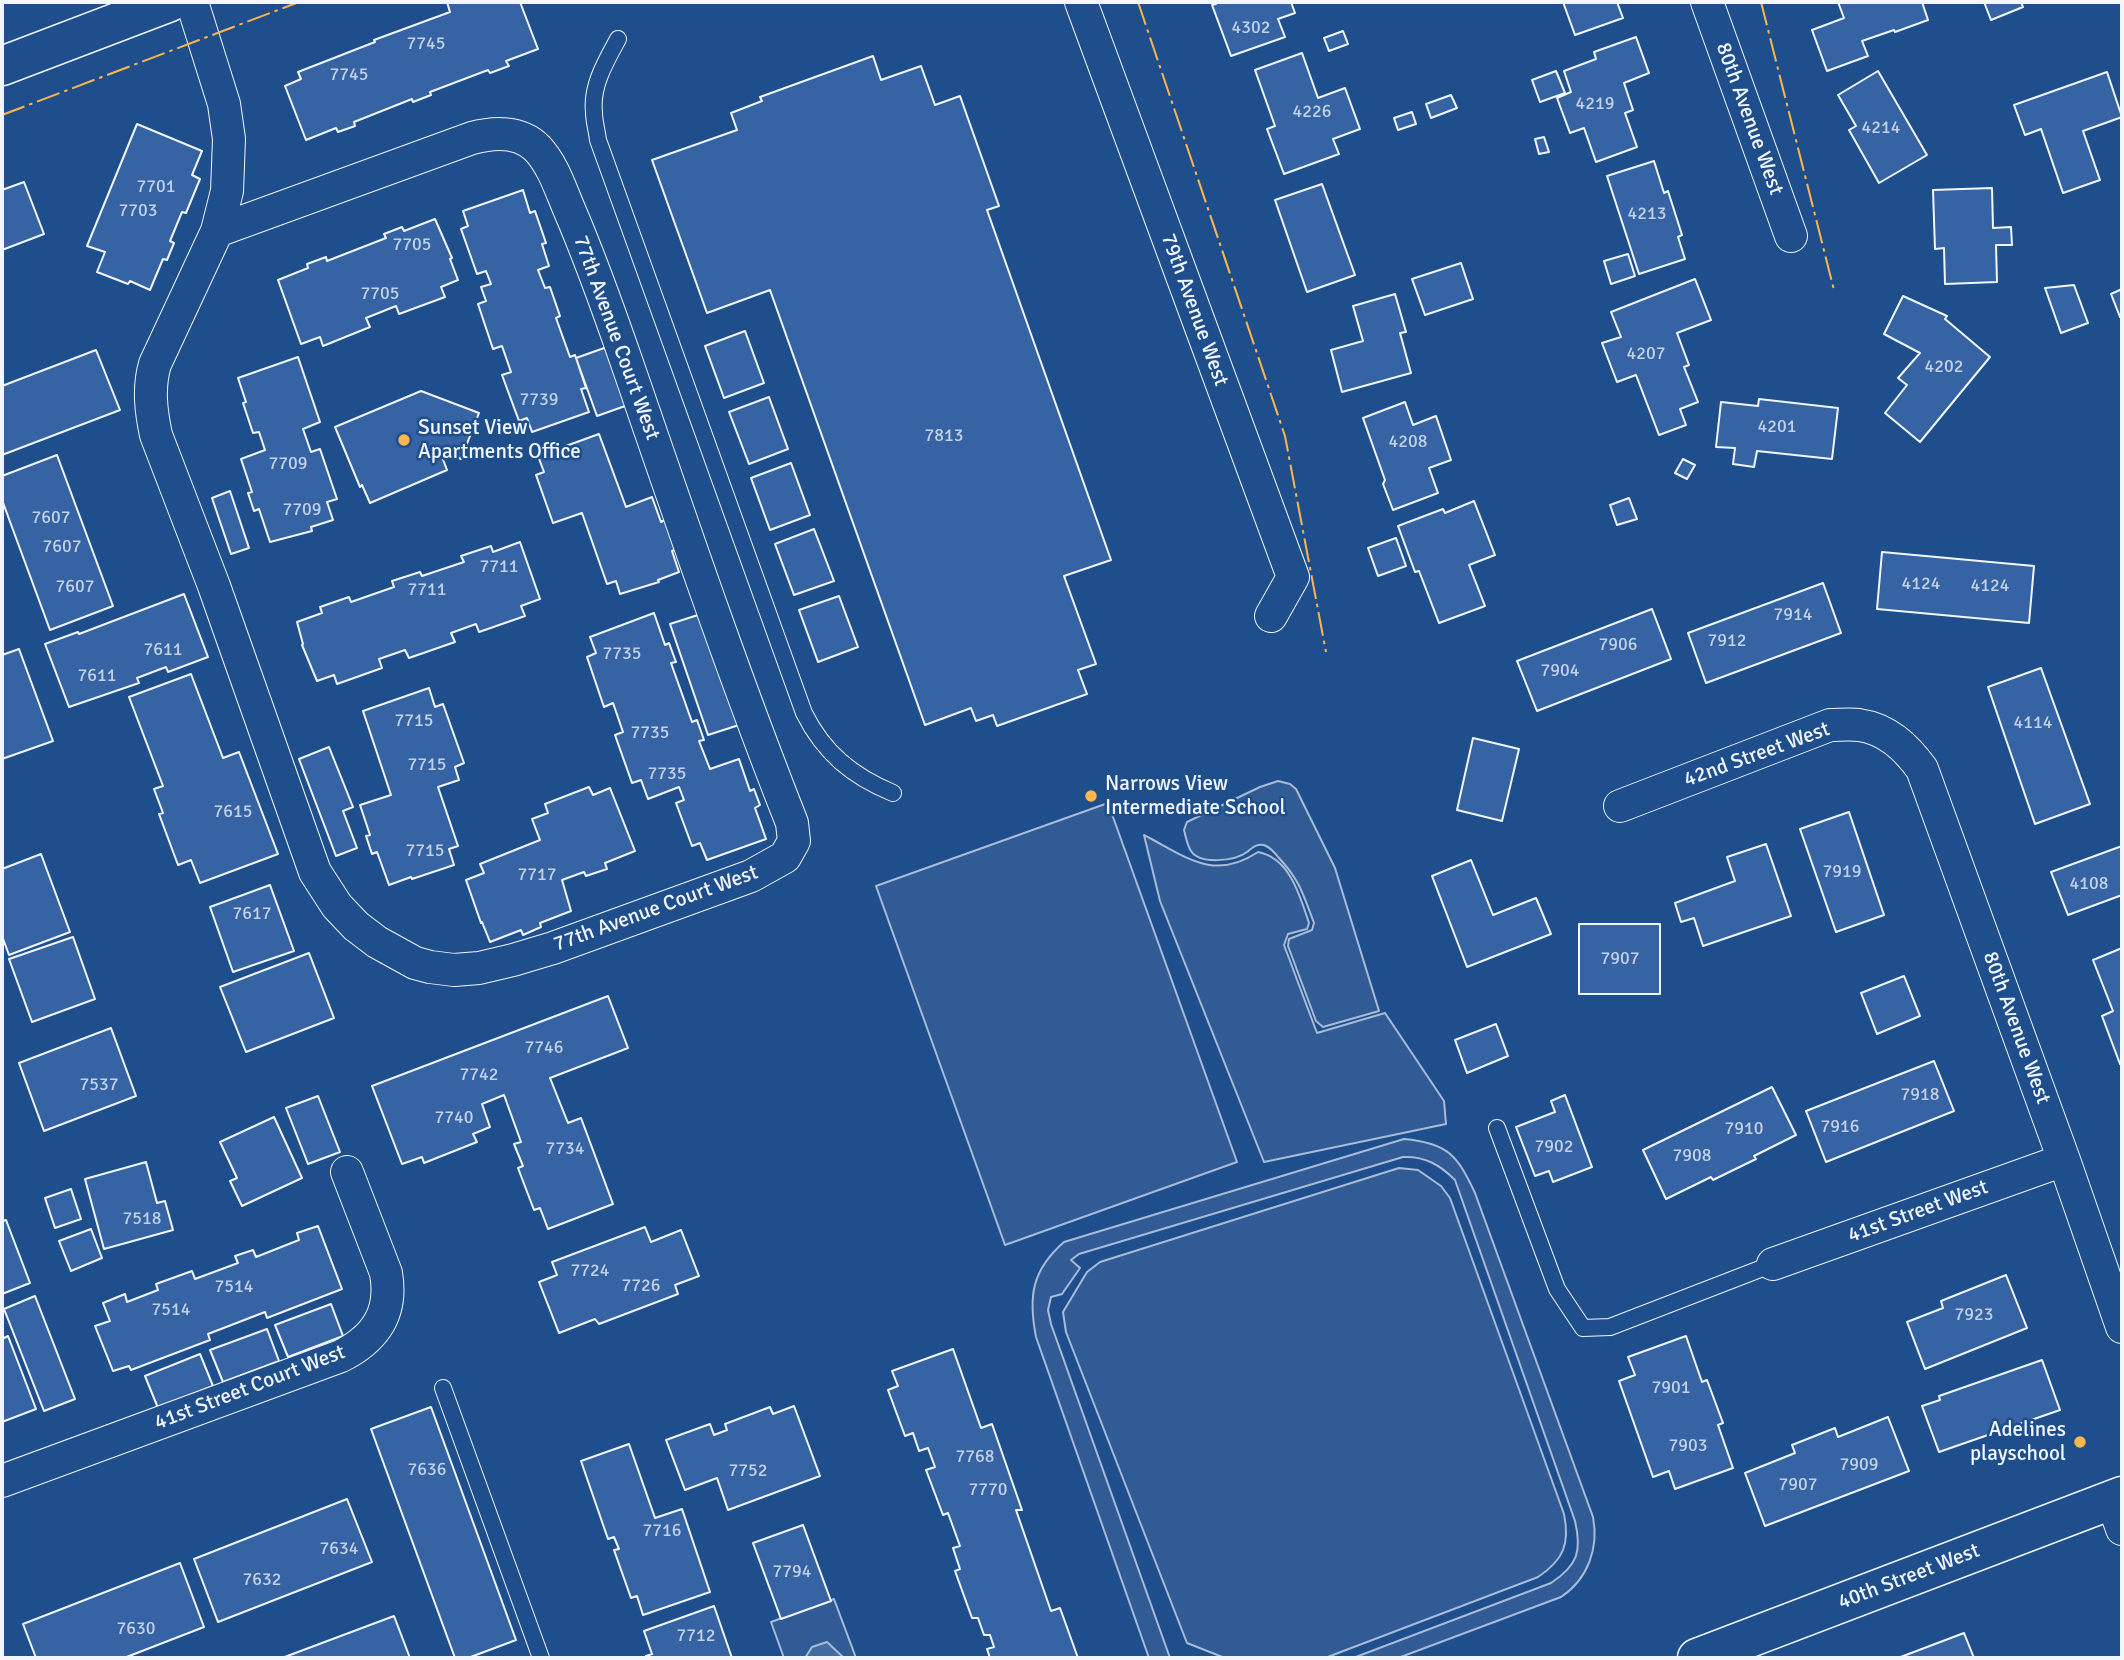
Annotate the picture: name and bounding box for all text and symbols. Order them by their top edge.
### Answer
house number: 4302 [1232,17,1270,39]
house number: 7745 [407,33,445,55]
street label: 80th Avenue West [1710,39,1788,199]
house number: 7745 [330,64,368,86]
house number: 4219 [1576,93,1614,115]
house number: 4226 [1293,101,1331,123]
house number: 4214 [1862,117,1900,139]
house number: 7701 [137,176,175,198]
house number: 7703 [119,200,157,222]
house number: 4213 [1628,203,1666,225]
street label: 79th Avenue West [1155,230,1233,390]
street label: 77th Avenue Court West [567,232,665,444]
house number: 7705 [393,234,431,256]
house number: 7705 [361,283,399,305]
house number: 4207 [1627,343,1665,365]
house number: 4202 [1925,356,1963,378]
house number: 7739 [520,389,558,411]
place label: Sunset View Apartments Office [418,415,581,465]
house number: 4201 [1758,416,1796,438]
house number: 7813 [925,425,963,447]
house number: 4208 [1389,431,1427,453]
marker: Sunset View Apartments Office [396,432,412,448]
house number: 7709 [269,453,307,475]
house number: 7709 [283,499,321,521]
house number: 7607 [32,507,70,529]
house number: 7607 [43,536,81,558]
house number: 7711 [480,556,518,578]
house number: 4124 [1902,573,1940,595]
house number: 4124 [1971,575,2009,597]
house number: 7607 [56,576,94,598]
house number: 7711 [408,579,446,601]
house number: 7914 [1774,604,1812,626]
house number: 7912 [1708,630,1746,652]
house number: 7906 [1599,634,1637,656]
house number: 7611 [144,639,182,661]
house number: 7735 [603,643,641,665]
house number: 7904 [1541,660,1579,682]
house number: 7611 [78,665,116,687]
house number: 7715 [395,710,433,732]
house number: 4114 [2014,712,2052,734]
street label: 42nd Street West [1681,717,1833,793]
house number: 7735 [631,722,669,744]
house number: 7715 [408,754,446,776]
house number: 7735 [648,763,686,785]
place label: Narrows View Intermediate School [1105,771,1286,821]
marker: Narrows View Intermediate School [1083,788,1099,804]
house number: 7615 [214,801,252,823]
house number: 7715 [406,840,444,862]
street label: 77th Avenue Court West [550,860,762,958]
house number: 7919 [1823,861,1861,883]
house number: 7717 [518,864,556,886]
house number: 4108 [2070,873,2108,895]
house number: 7617 [233,903,271,925]
house number: 7907 [1601,948,1639,970]
street label: 80th Avenue West [1977,948,2055,1108]
house number: 7746 [525,1037,563,1059]
house number: 7742 [460,1064,498,1086]
house number: 7537 [80,1074,118,1096]
house number: 7918 [1901,1084,1939,1106]
house number: 7740 [435,1107,473,1129]
house number: 7916 [1821,1116,1859,1138]
house number: 7910 [1725,1118,1763,1140]
house number: 7902 [1535,1136,1573,1158]
house number: 7734 [546,1138,584,1160]
house number: 7908 [1673,1145,1711,1167]
street label: 41st Street West [1845,1175,1991,1249]
house number: 7518 [123,1208,161,1230]
house number: 7724 [571,1260,609,1282]
house number: 7726 [622,1275,660,1297]
house number: 7514 [215,1276,253,1298]
house number: 7514 [152,1299,190,1321]
house number: 7923 [1955,1304,1993,1326]
street label: 41st Street Court West [151,1340,349,1436]
house number: 7901 [1652,1377,1690,1399]
place label: Adelines playschool [1970,1417,2066,1467]
marker: Adelines playschool [2072,1434,2088,1450]
house number: 7903 [1669,1435,1707,1457]
house number: 7768 [956,1446,994,1468]
house number: 7909 [1840,1454,1878,1476]
house number: 7636 [408,1459,446,1481]
house number: 7752 [729,1460,767,1482]
house number: 7907 [1779,1474,1817,1496]
house number: 7770 [969,1479,1007,1501]
house number: 7716 [643,1520,681,1542]
house number: 7634 [320,1538,358,1560]
street label: 40th Street West [1835,1538,1983,1616]
house number: 7794 [773,1561,811,1583]
house number: 7632 [243,1569,281,1591]
house number: 7630 [117,1618,155,1640]
house number: 7712 [677,1625,715,1647]

